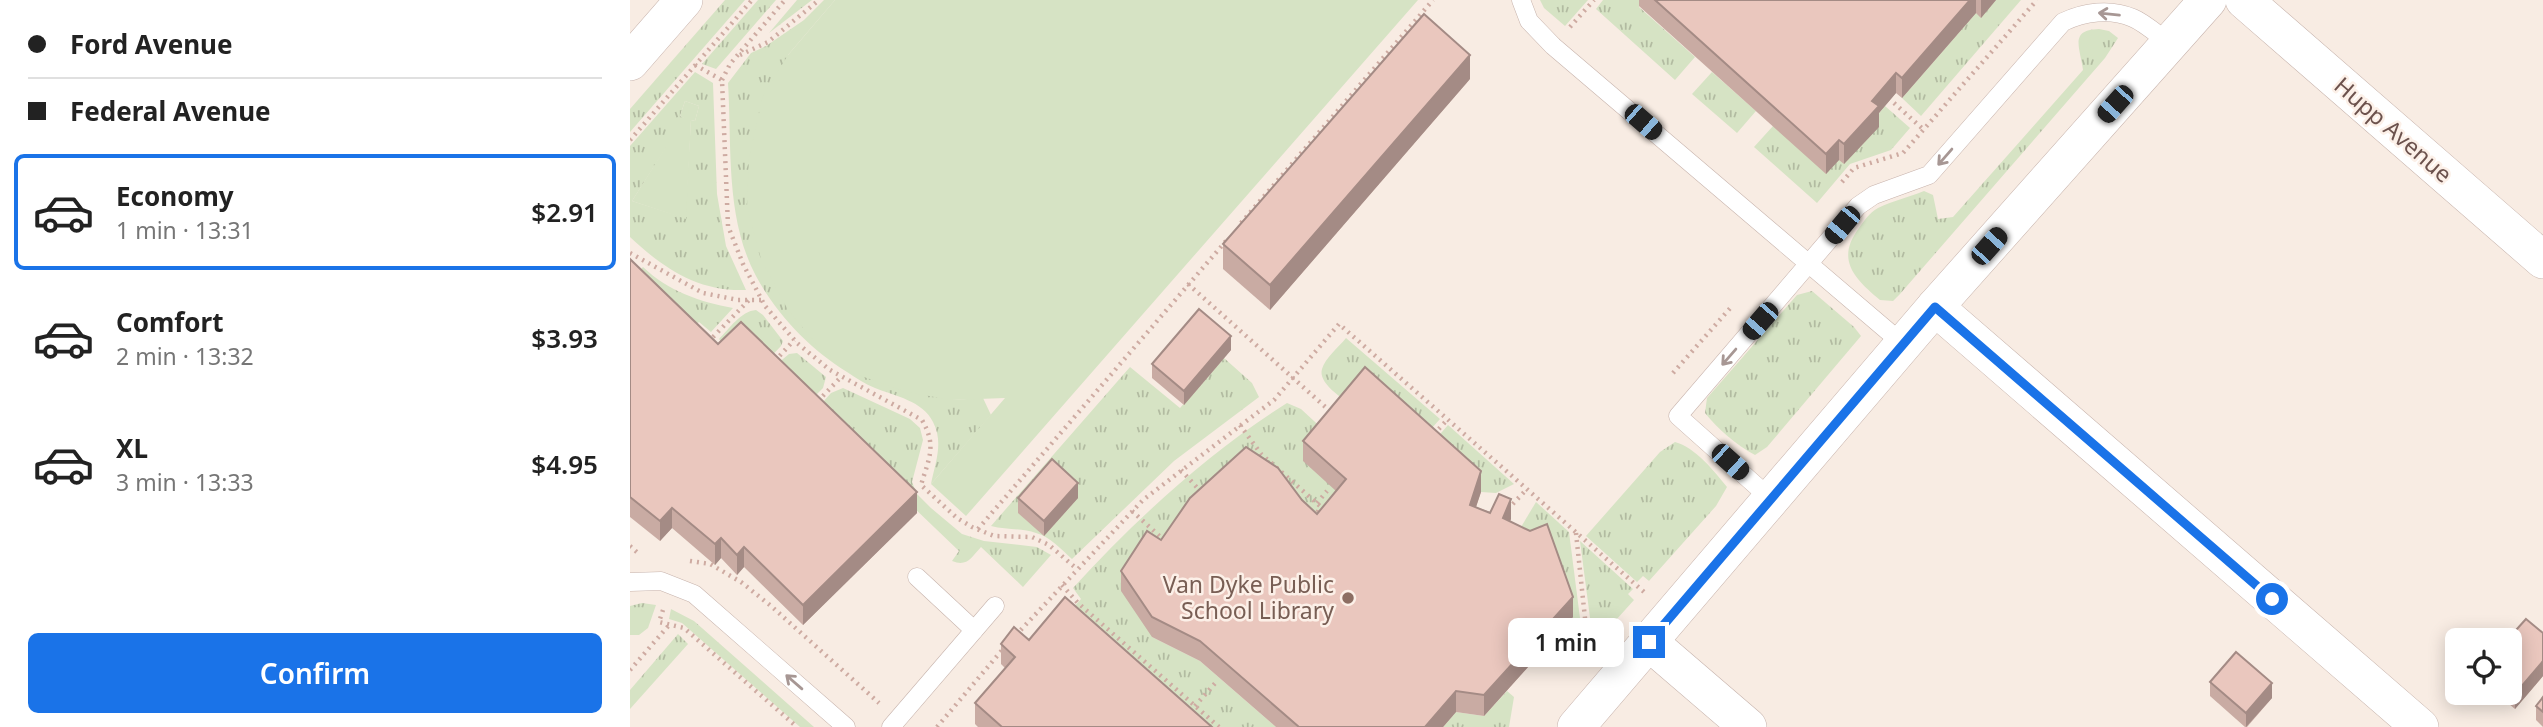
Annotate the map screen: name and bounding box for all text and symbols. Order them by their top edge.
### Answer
one-way arrow [2098,7,2121,20]
text: Ford Avenue [70,26,233,62]
street label: Hupp Avenue [2328,69,2459,189]
car [2094,81,2137,127]
text: Federal Avenue [70,93,271,129]
car [1621,100,1666,144]
one-way arrow [1937,148,1953,166]
text: Economy [116,178,234,214]
icon: car [32,181,95,244]
text: $2.91 [531,194,598,230]
car [1821,202,1864,248]
text: 1 min · 13:31 [116,214,254,246]
car [1968,223,2011,269]
car [1739,298,1782,344]
text: Comfort [116,304,224,340]
icon: car [32,307,95,370]
text: $3.93 [531,320,598,356]
text: 2 min · 13:32 [116,340,254,372]
one-way arrow [1721,347,1737,365]
text: XL [116,430,148,466]
icon: car [32,433,95,496]
car [1708,440,1753,484]
text: $4.95 [531,446,598,482]
text: 3 min · 13:33 [116,466,254,498]
place label: Van Dyke Public School Library [1163,568,1334,626]
route start [2256,583,2288,615]
marker: Van Dyke Public School Library [1340,590,1356,606]
callout: 1 min [1509,618,1625,666]
text: 1 min [1535,626,1597,658]
route end [1633,626,1665,658]
map controls [2445,628,2522,705]
button: locate [2445,628,2522,705]
button: Confirm [28,633,602,713]
one-way arrow [785,674,803,690]

